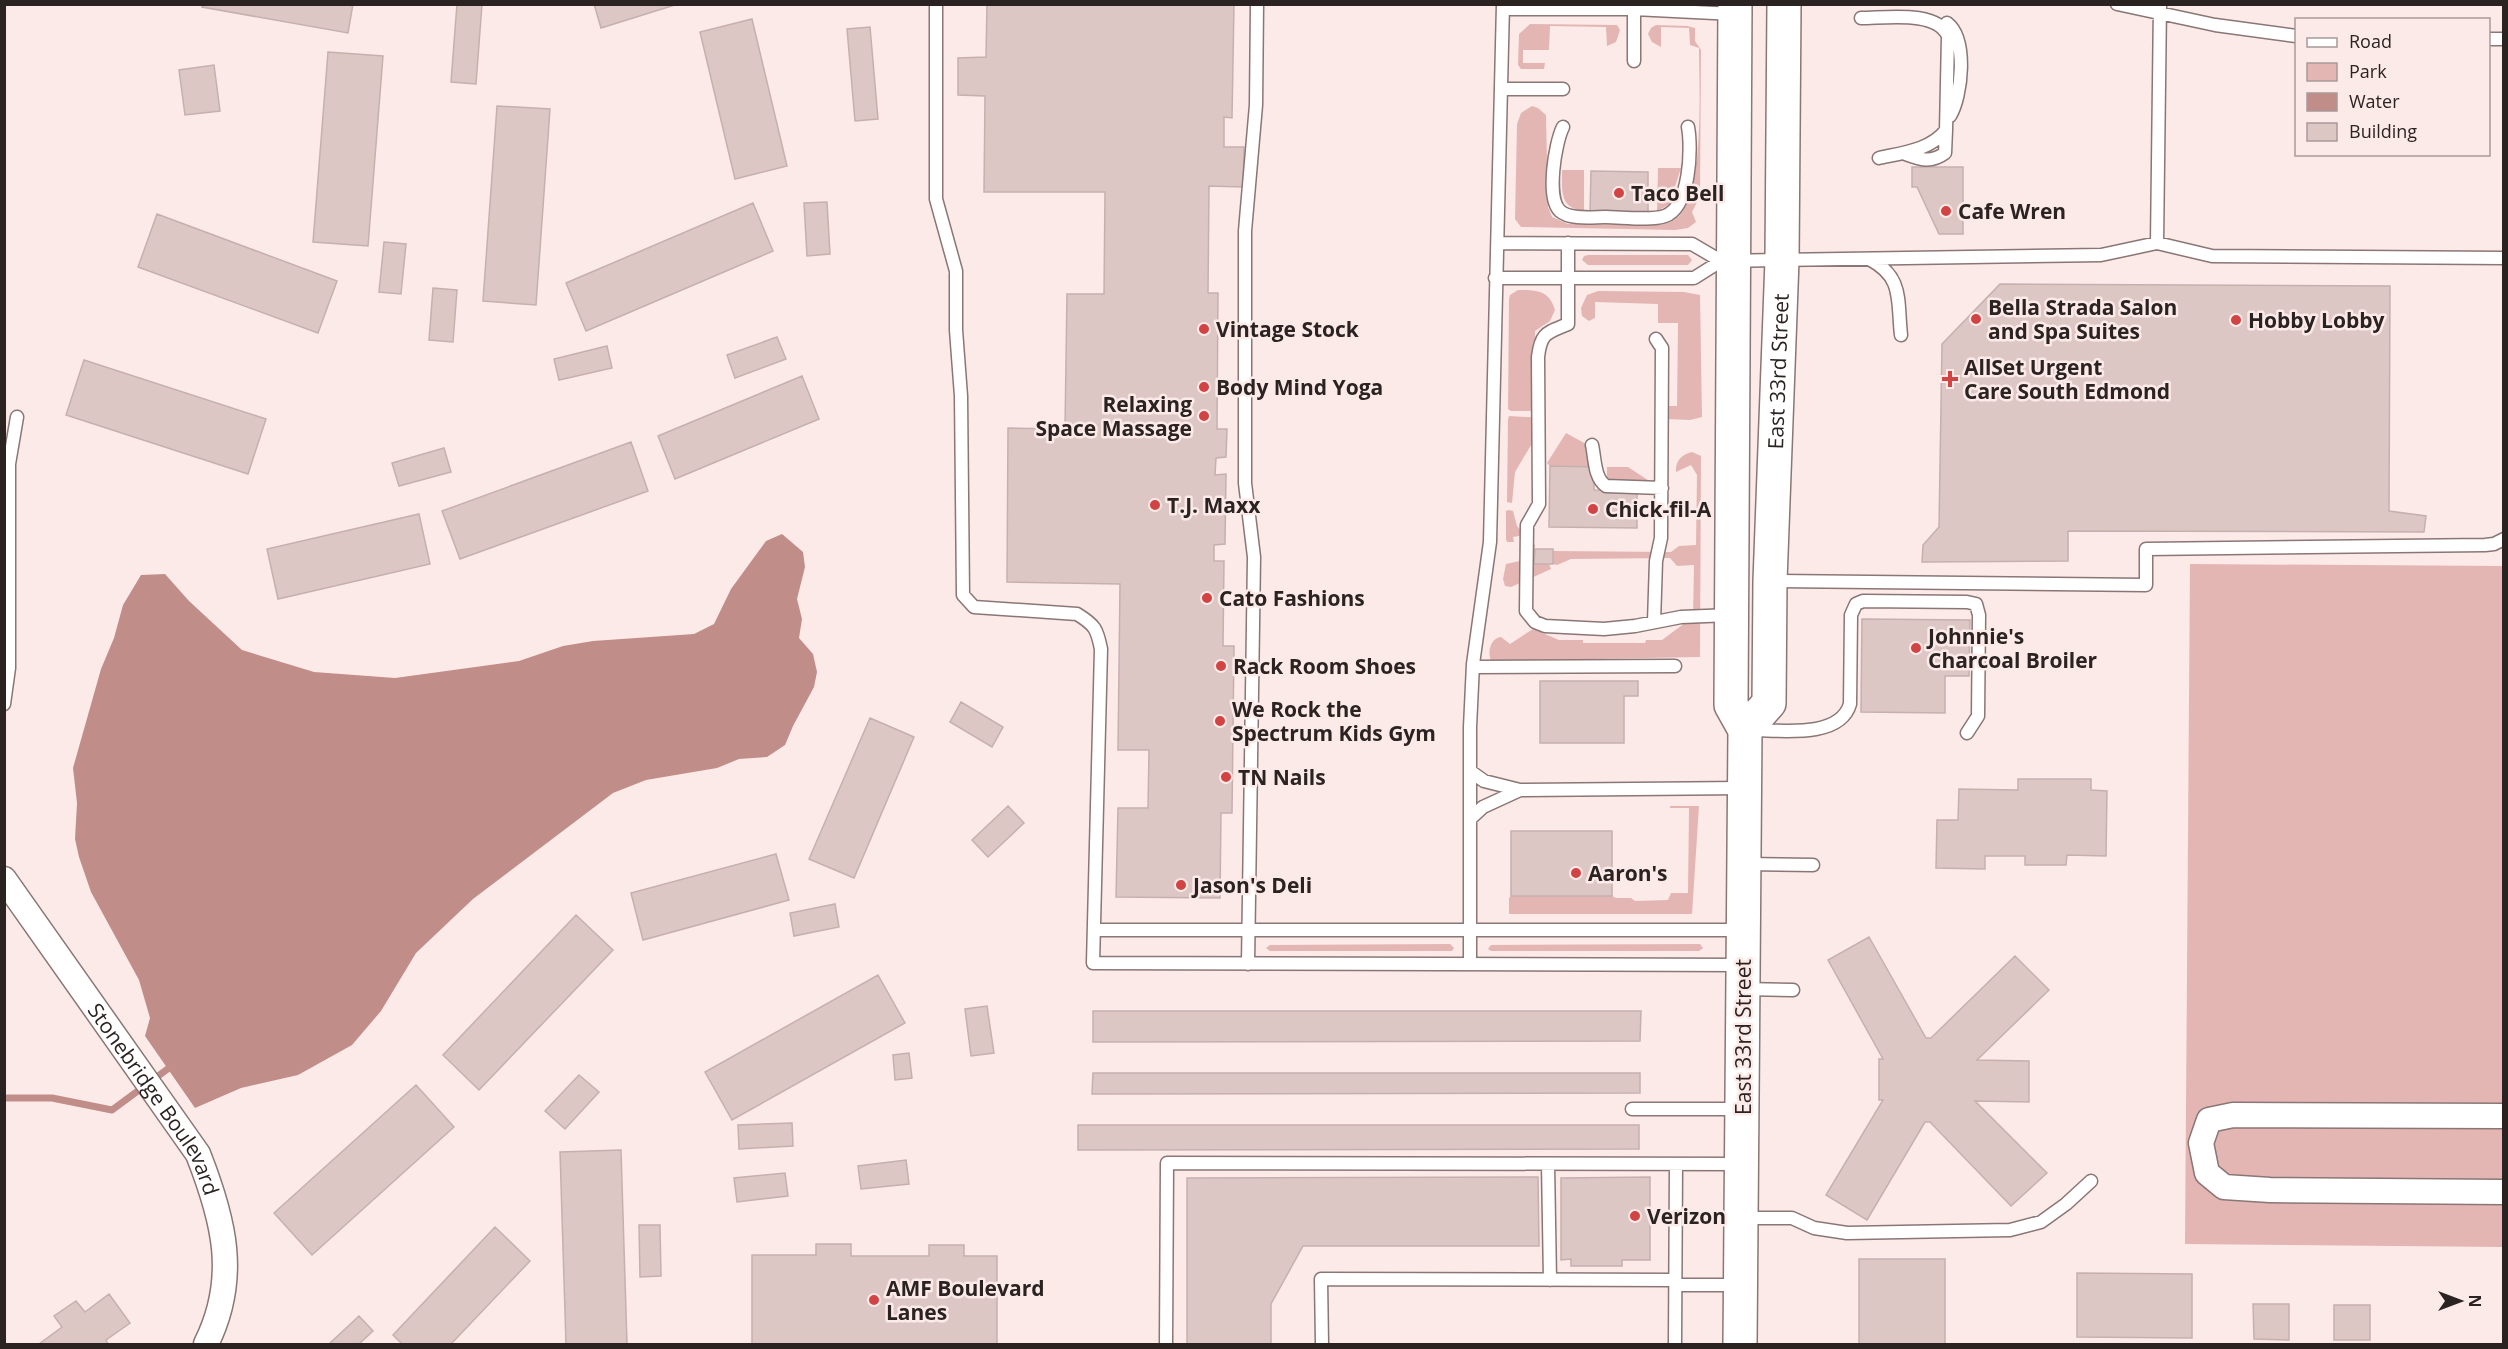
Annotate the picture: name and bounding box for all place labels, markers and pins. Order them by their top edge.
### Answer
place label: Taco Bell [1631,179,1724,207]
marker: Taco Bell [1612,186,1626,200]
place label: Cafe Wren [1958,197,2066,225]
marker: Cafe Wren [1939,204,1953,218]
place label: Bella Strada Salon and Spa Suites [1988,293,2177,345]
place label: Hobby Lobby [2248,306,2384,334]
marker: Bella Strada Salon and Spa Suites [1969,312,1983,326]
marker: Hobby Lobby [2229,313,2243,327]
place label: Vintage Stock [1216,315,1360,343]
marker: Vintage Stock [1197,322,1211,336]
place label: AllSet Urgent Care South Edmond [1964,353,2170,405]
marker: AllSet Urgent Care South Edmond [1941,370,1959,388]
place label: Body Mind Yoga [1216,373,1383,401]
marker: Body Mind Yoga [1197,380,1211,394]
place label: Relaxing Space Massage [1035,390,1192,442]
marker: Relaxing Space Massage [1197,409,1211,423]
place label: T.J. Maxx [1167,491,1261,519]
place label: Chick-fil-A [1605,495,1712,523]
marker: T.J. Maxx [1148,498,1162,512]
marker: Chick-fil-A [1586,502,1600,516]
place label: Cato Fashions [1219,584,1365,612]
marker: Cato Fashions [1200,591,1214,605]
place label: Johnnie's Charcoal Broiler [1926,622,2098,674]
marker: Johnnie's Charcoal Broiler [1909,641,1923,655]
place label: Rack Room Shoes [1233,652,1416,680]
marker: Rack Room Shoes [1214,659,1228,673]
place label: We Rock the Spectrum Kids Gym [1232,695,1436,747]
marker: We Rock the Spectrum Kids Gym [1213,714,1227,728]
place label: TN Nails [1238,763,1326,791]
marker: TN Nails [1219,770,1233,784]
place label: Aaron's [1588,859,1668,887]
marker: Aaron's [1569,866,1583,880]
place label: Jason's Deli [1191,871,1312,899]
marker: Jason's Deli [1174,878,1188,892]
place label: Verizon [1647,1202,1726,1230]
marker: Verizon [1628,1209,1642,1223]
place label: AMF Boulevard Lanes [886,1274,1044,1326]
marker: AMF Boulevard Lanes [867,1293,881,1307]

